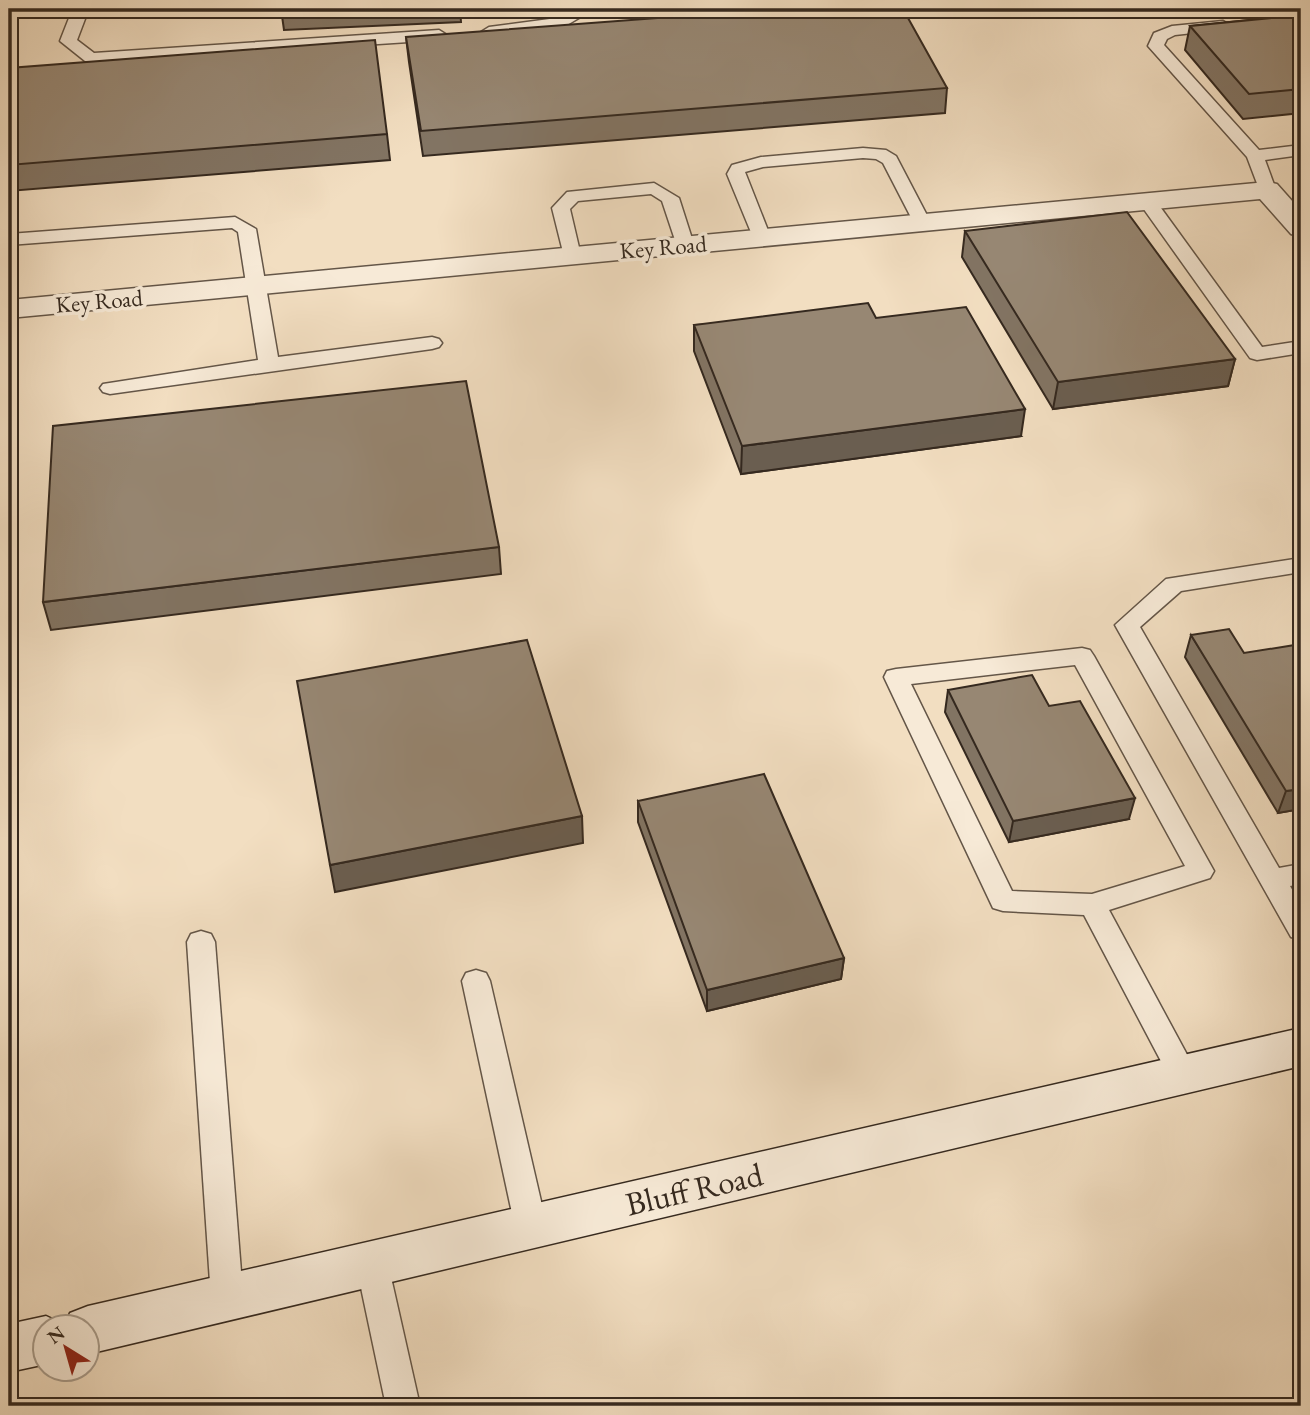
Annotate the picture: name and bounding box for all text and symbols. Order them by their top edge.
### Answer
street label: Key Road [618,228,708,266]
street label: Key Road [54,282,144,320]
street label: Bluff Road [621,1152,767,1226]
north arrow [32,1314,102,1384]
text: N [42,1320,70,1349]

